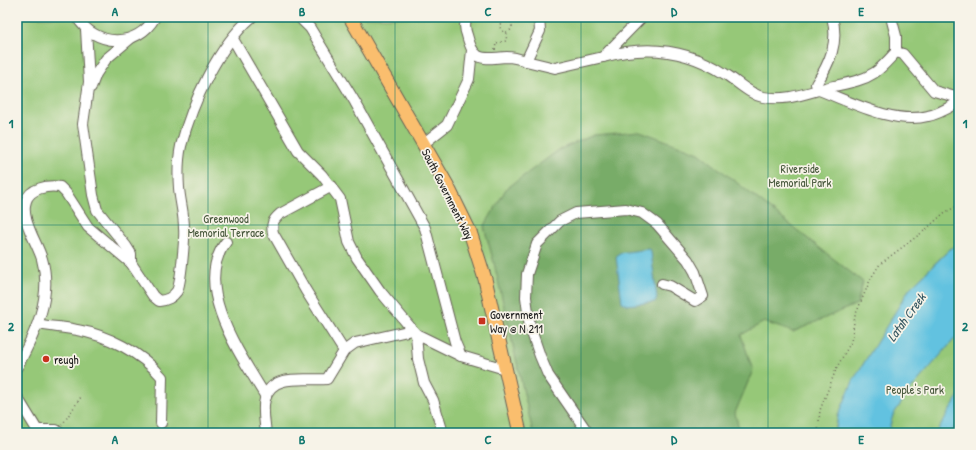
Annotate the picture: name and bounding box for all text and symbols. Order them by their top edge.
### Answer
text: A [112,2,119,20]
text: B [299,2,306,20]
text: C [484,2,492,20]
text: D [671,2,678,20]
text: E [858,2,864,20]
text: 1 [9,114,14,132]
text: 1 [963,114,968,132]
street label: South Government Way [418,146,478,242]
park label: Riverside Memorial Park [769,160,831,191]
park label: Greenwood Memorial Terrace [188,210,265,241]
water label: Latah Creek [882,288,931,345]
place label: Government Way @ N 211 [490,306,544,337]
marker: Government Way @ N 211 [477,316,487,326]
text: 2 [8,317,15,335]
text: 2 [962,317,969,335]
place label: reugh [54,351,79,368]
marker: reugh [41,354,51,364]
park label: People's Park [886,381,944,398]
text: A [112,430,119,448]
text: B [299,430,306,448]
text: C [484,430,492,448]
text: D [671,430,678,448]
text: E [858,430,864,448]

